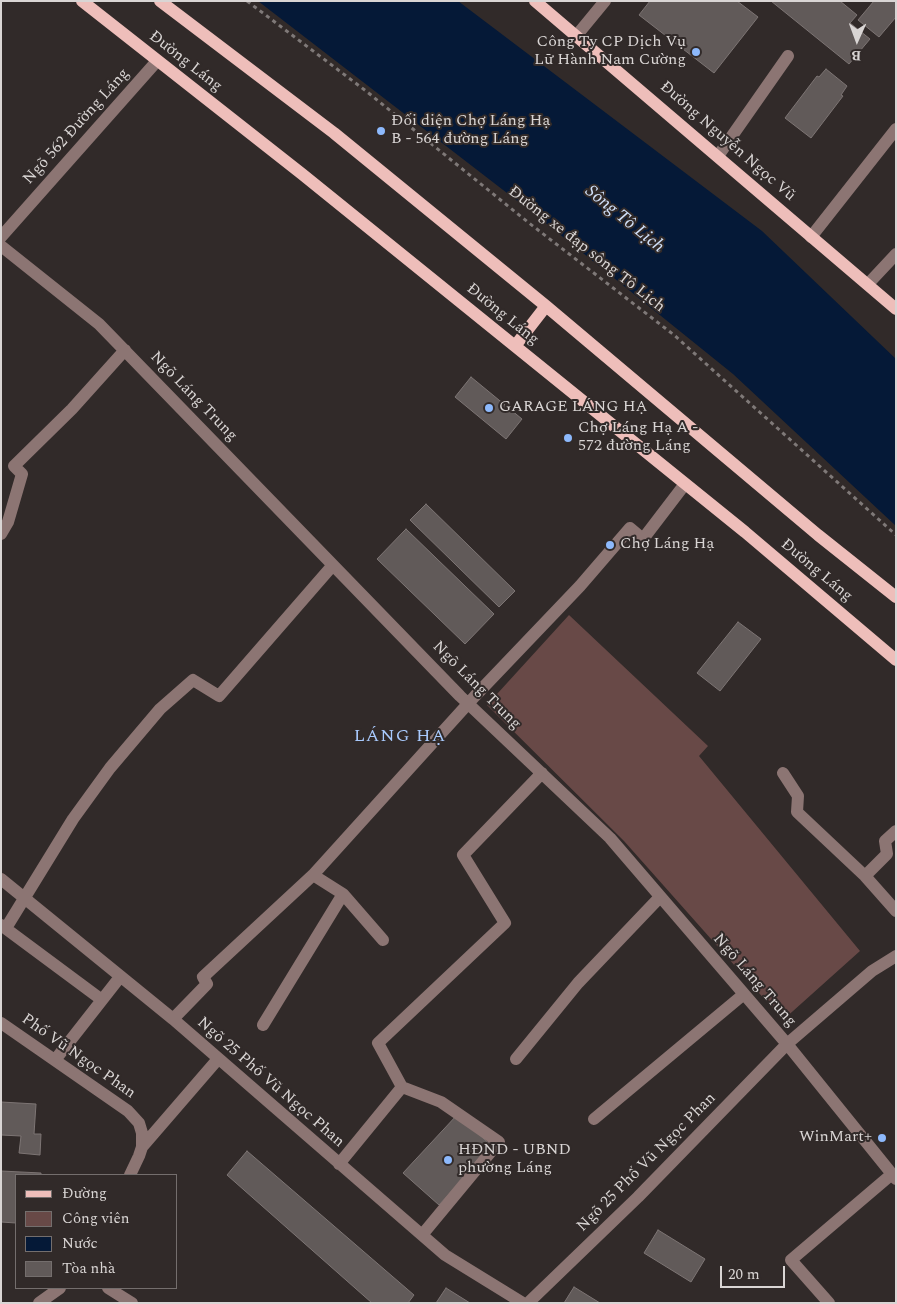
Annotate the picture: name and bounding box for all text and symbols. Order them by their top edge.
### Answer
north arrow [832,15,882,65]
street label: Đường Láng [144,27,226,97]
place label: Công Ty CP Dịch Vụ Lữ Hành Nam Cường [534,33,686,71]
text: B [851,45,862,66]
marker: Công Ty CP Dịch Vụ Lữ Hành Nam Cường [690,46,702,58]
street label: Ngõ 562 Đường Láng [20,65,134,189]
street label: Đường Nguyễn Ngọc Vũ [655,78,799,206]
place label: Đối diện Chợ Láng Hạ B - 564 đường Láng [391,112,550,150]
marker: Đối diện Chợ Láng Hạ B - 564 đường Láng [375,125,387,137]
water label: Sông Tô Lịch [580,181,668,259]
street label: Đường xe đạp sông Tô Lịch [504,183,668,317]
street label: Đường Láng [462,280,542,350]
street label: Ngõ Láng Trung [145,348,241,446]
place label: GARAGE LÁNG HẠ [499,398,648,418]
marker: GARAGE LÁNG HẠ [483,402,495,414]
place label: Chợ Láng Hạ A - 572 đường Láng [578,419,698,457]
marker: Chợ Láng Hạ A - 572 đường Láng [562,432,574,444]
place label: Chợ Láng Hạ [620,535,714,555]
street label: Đường Láng [776,535,856,607]
marker: Chợ Láng Hạ [604,539,616,551]
street label: Ngõ Láng Trung [428,638,524,734]
district label: LÁNG HẠ [353,726,447,748]
street label: Ngõ Láng Trung [708,930,800,1032]
street label: Phố Vũ Ngọc Phan [17,1010,139,1104]
street label: Ngõ 25 Phố Vũ Ngọc Phan [192,1014,348,1152]
street label: Ngõ 25 Phố Vũ Ngọc Phan [573,1089,721,1237]
place label: WinMart+ [799,1128,872,1148]
marker: WinMart+ [876,1132,888,1144]
place label: HĐND - UBND phường Láng [458,1141,571,1179]
marker: HĐND - UBND phường Láng [442,1154,454,1166]
legend [15,1174,178,1289]
text: Đường [62,1182,107,1205]
text: Công viên [62,1207,129,1230]
text: Nước [62,1232,98,1255]
scale bar [722,1256,787,1288]
text: Tòa nhà [62,1257,115,1280]
text: 20 m [728,1263,760,1286]

